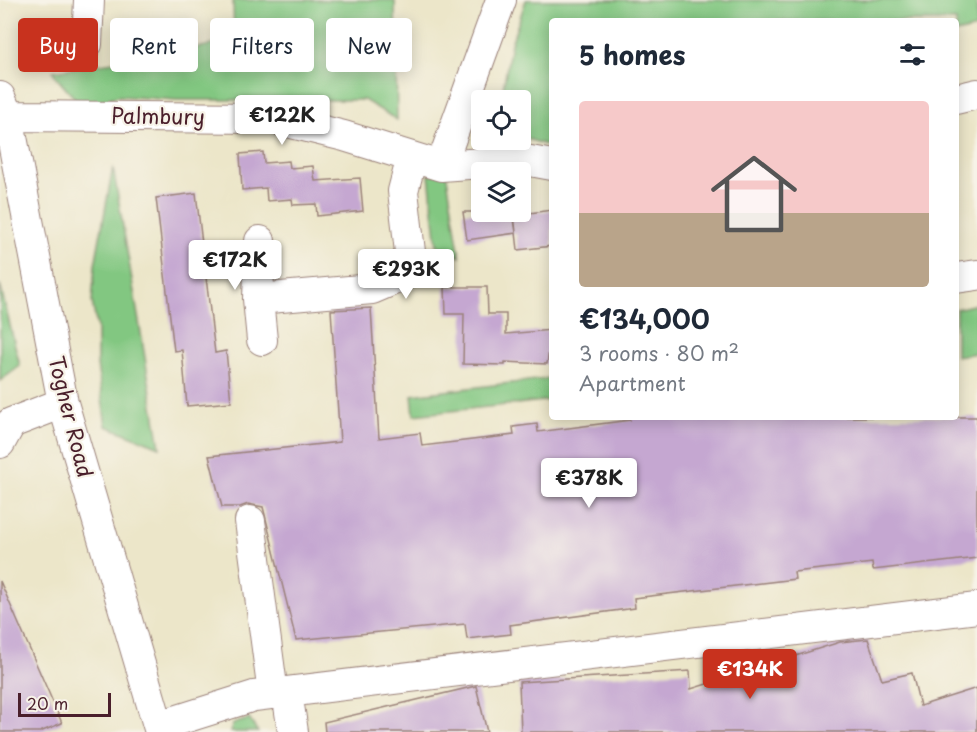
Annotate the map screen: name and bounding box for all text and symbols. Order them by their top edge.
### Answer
chip: Buy [18,18,98,72]
chip: Rent [110,18,198,72]
chip: Filters [210,18,314,72]
chip: New [326,18,412,72]
text: 5 homes [579,35,685,74]
icon: filters [896,38,929,71]
map controls [471,90,531,222]
button: locate [471,90,531,150]
pin: €122K [240,95,324,146]
street label: Palmbury [111,98,205,132]
text: €122K [249,99,315,129]
icon: home [700,140,808,248]
button: layers [471,162,531,222]
pin: €172K [193,240,277,291]
text: €172K [203,244,267,274]
pin: €293K [364,249,448,300]
text: €293K [372,253,440,283]
text: €134,000 [579,299,710,338]
text: 3 rooms · 80 m² [579,338,739,368]
street label: Togher Road [41,353,102,481]
text: Apartment [579,368,686,398]
pin: €378K [547,458,631,509]
text: €378K [555,462,623,492]
pin: €134K [708,649,792,700]
text: €134K [717,653,783,683]
scale bar [18,690,111,718]
text: 20 m [27,691,68,715]

